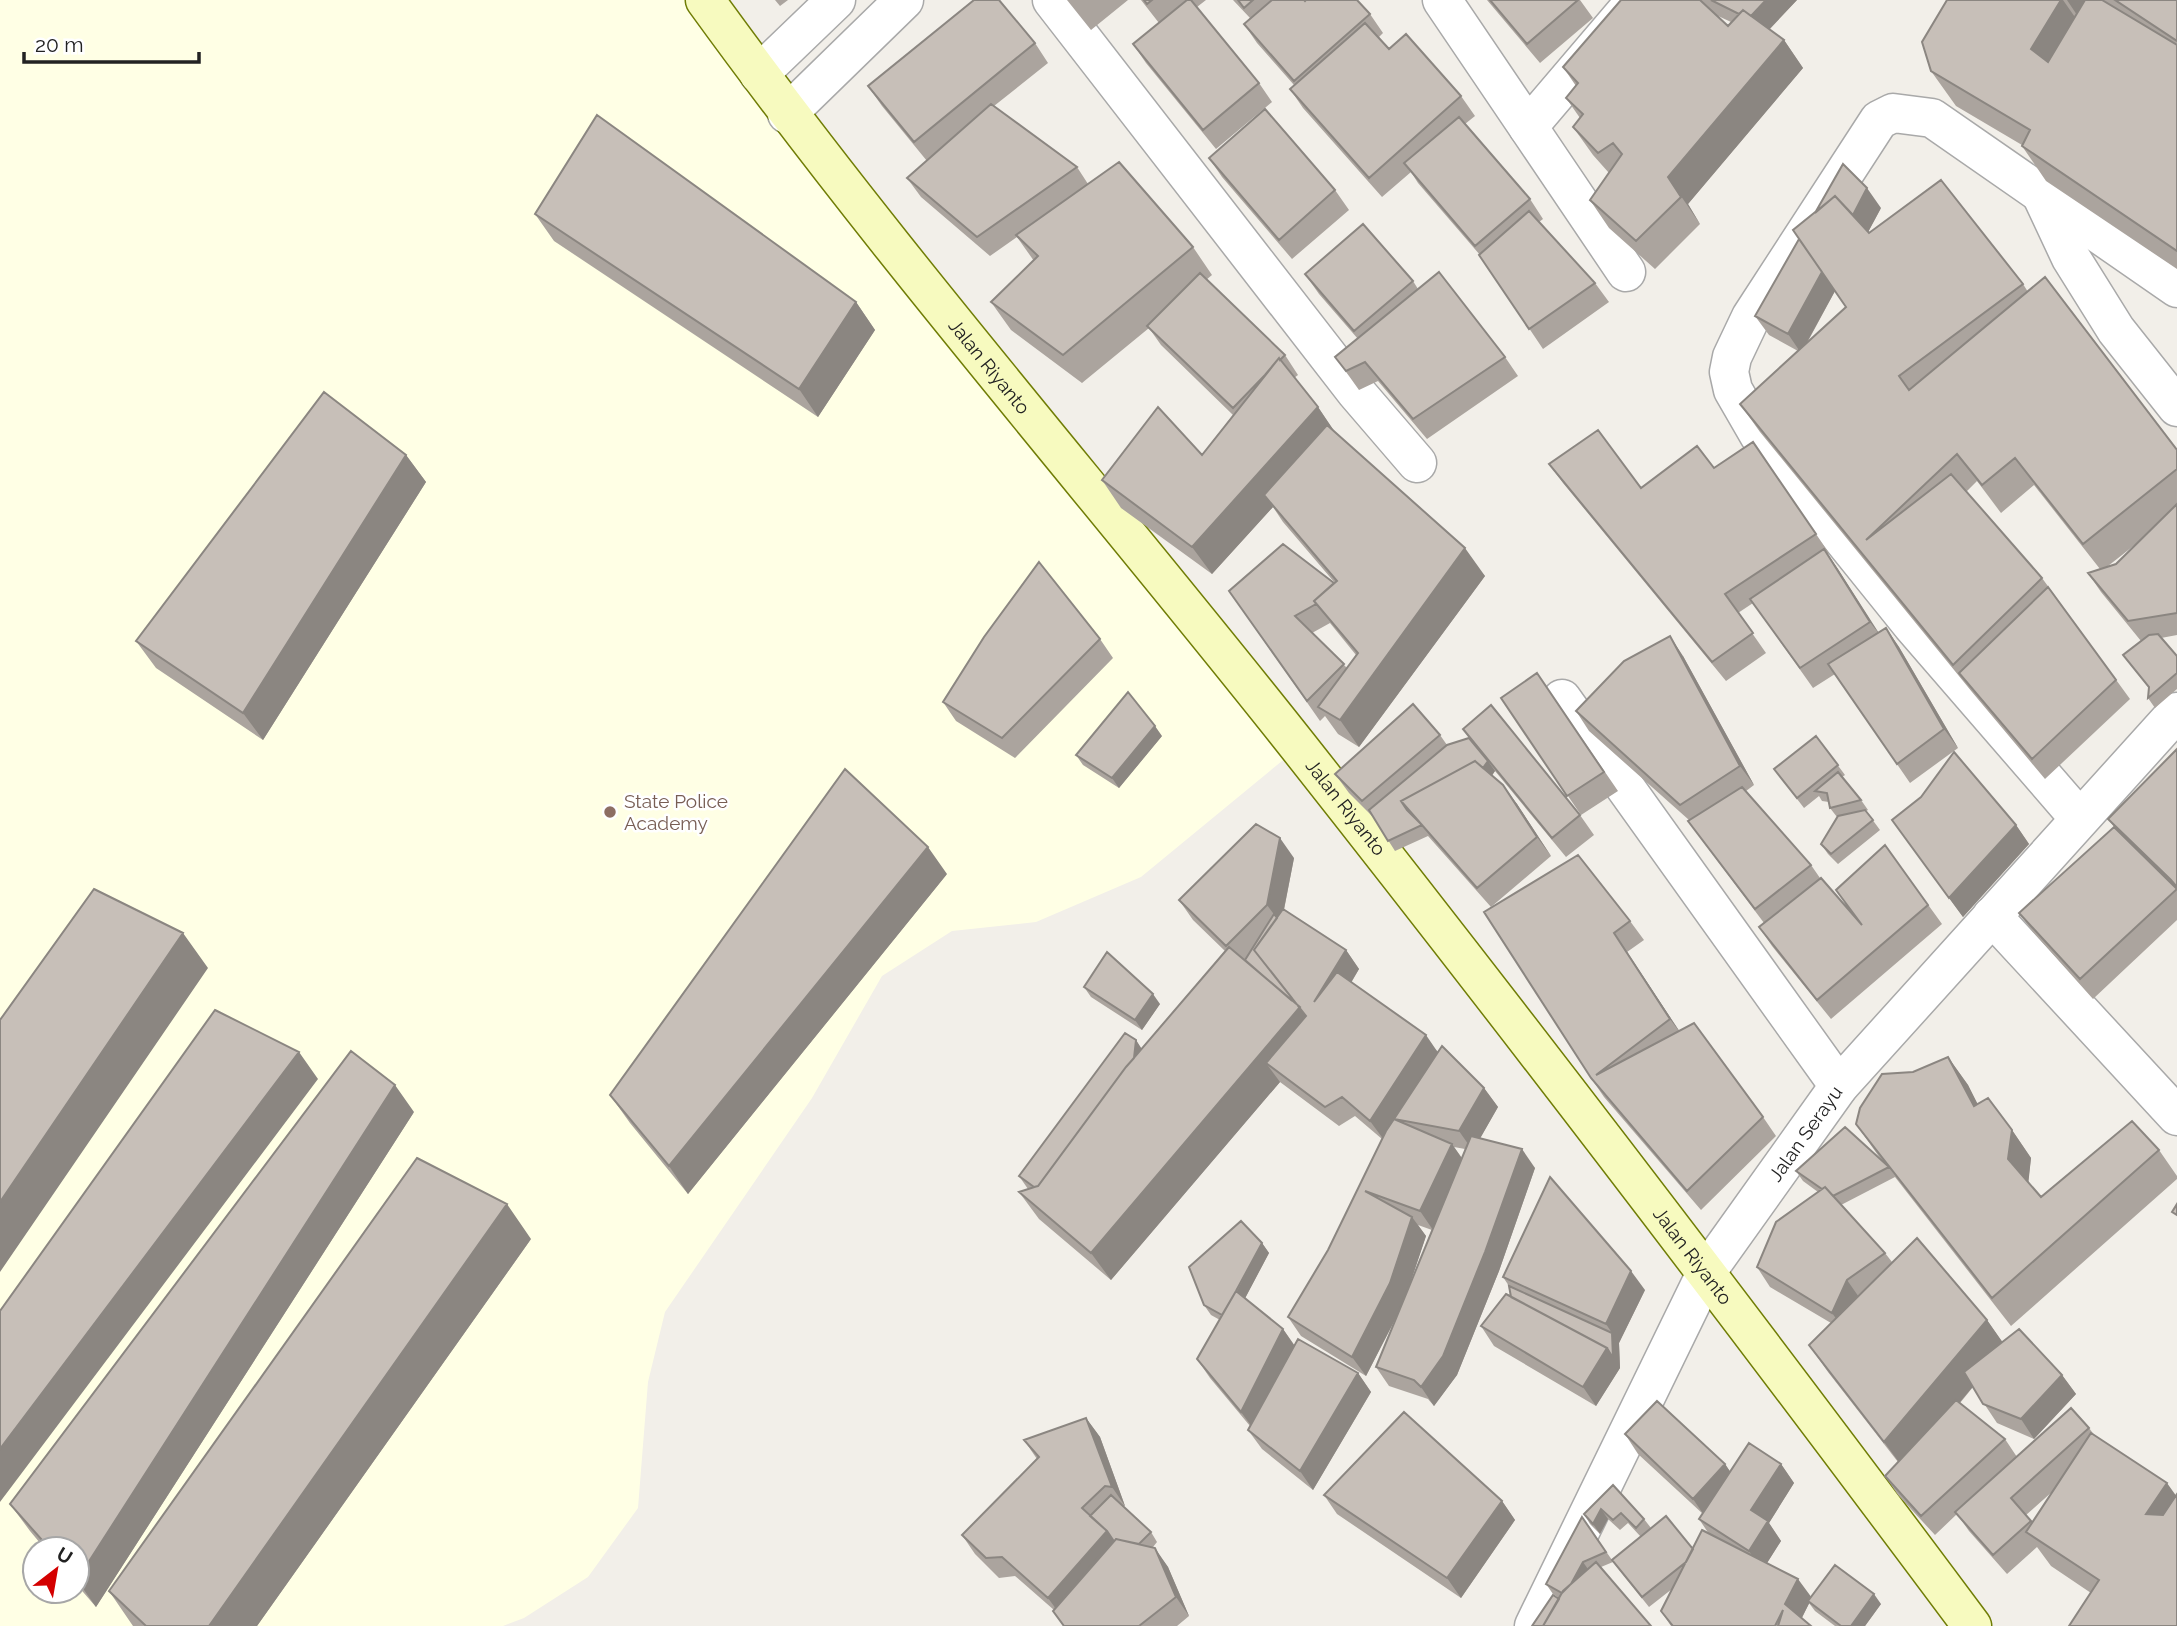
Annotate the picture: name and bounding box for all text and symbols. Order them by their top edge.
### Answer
scale bar [24,21,200,65]
text: 20 m [35,32,83,57]
street label: Jalan Riyanto [944,314,1035,418]
street label: Jalan Riyanto [1302,755,1391,860]
place label: State Police Academy [624,790,728,834]
marker: State Police Academy [602,804,618,820]
street label: Jalan Serayu [1764,1081,1847,1185]
street label: Jalan Riyanto [1649,1203,1737,1309]
north arrow [21,1535,91,1605]
text: U [53,1542,77,1569]

